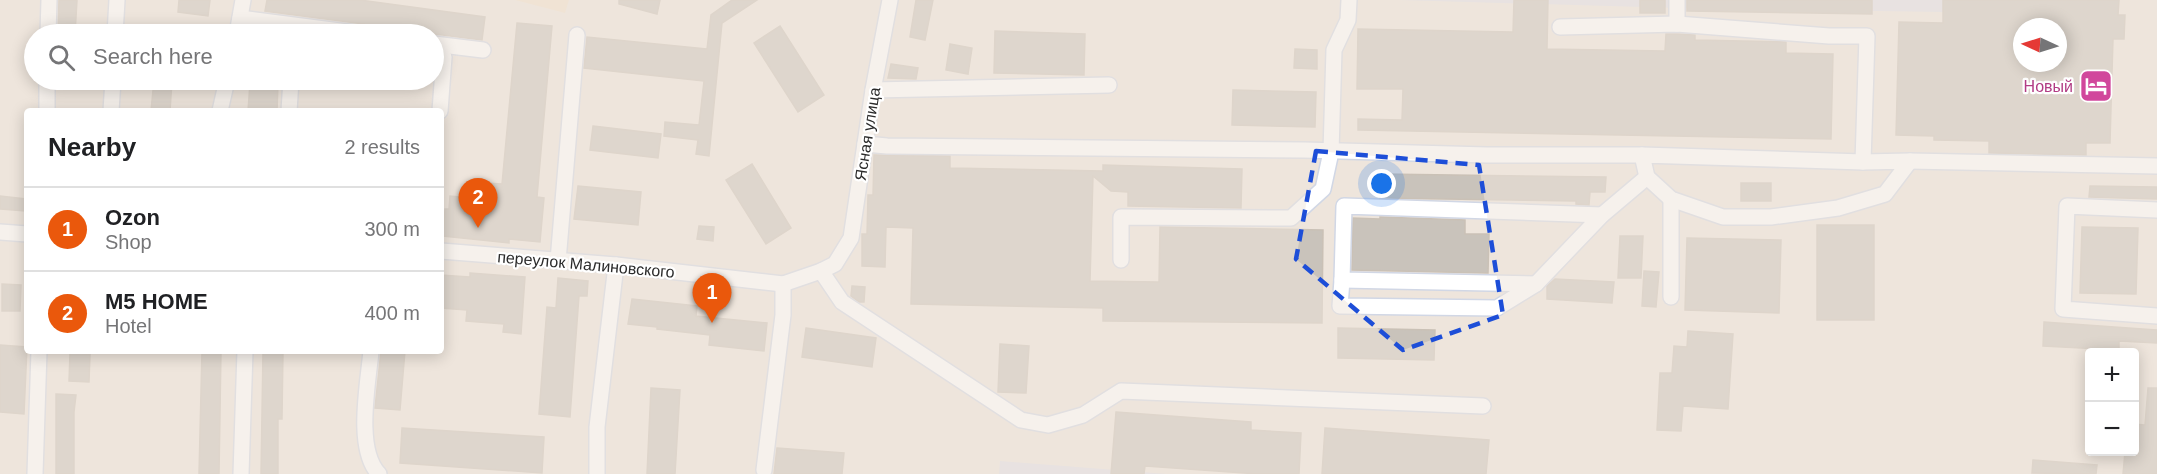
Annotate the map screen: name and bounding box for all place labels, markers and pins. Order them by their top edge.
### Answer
hotel icon: Новый [2078,68,2114,104]
place label: Новый [2024,78,2073,95]
pin: 2 [458,178,498,228]
pin: 1 [692,274,732,323]

